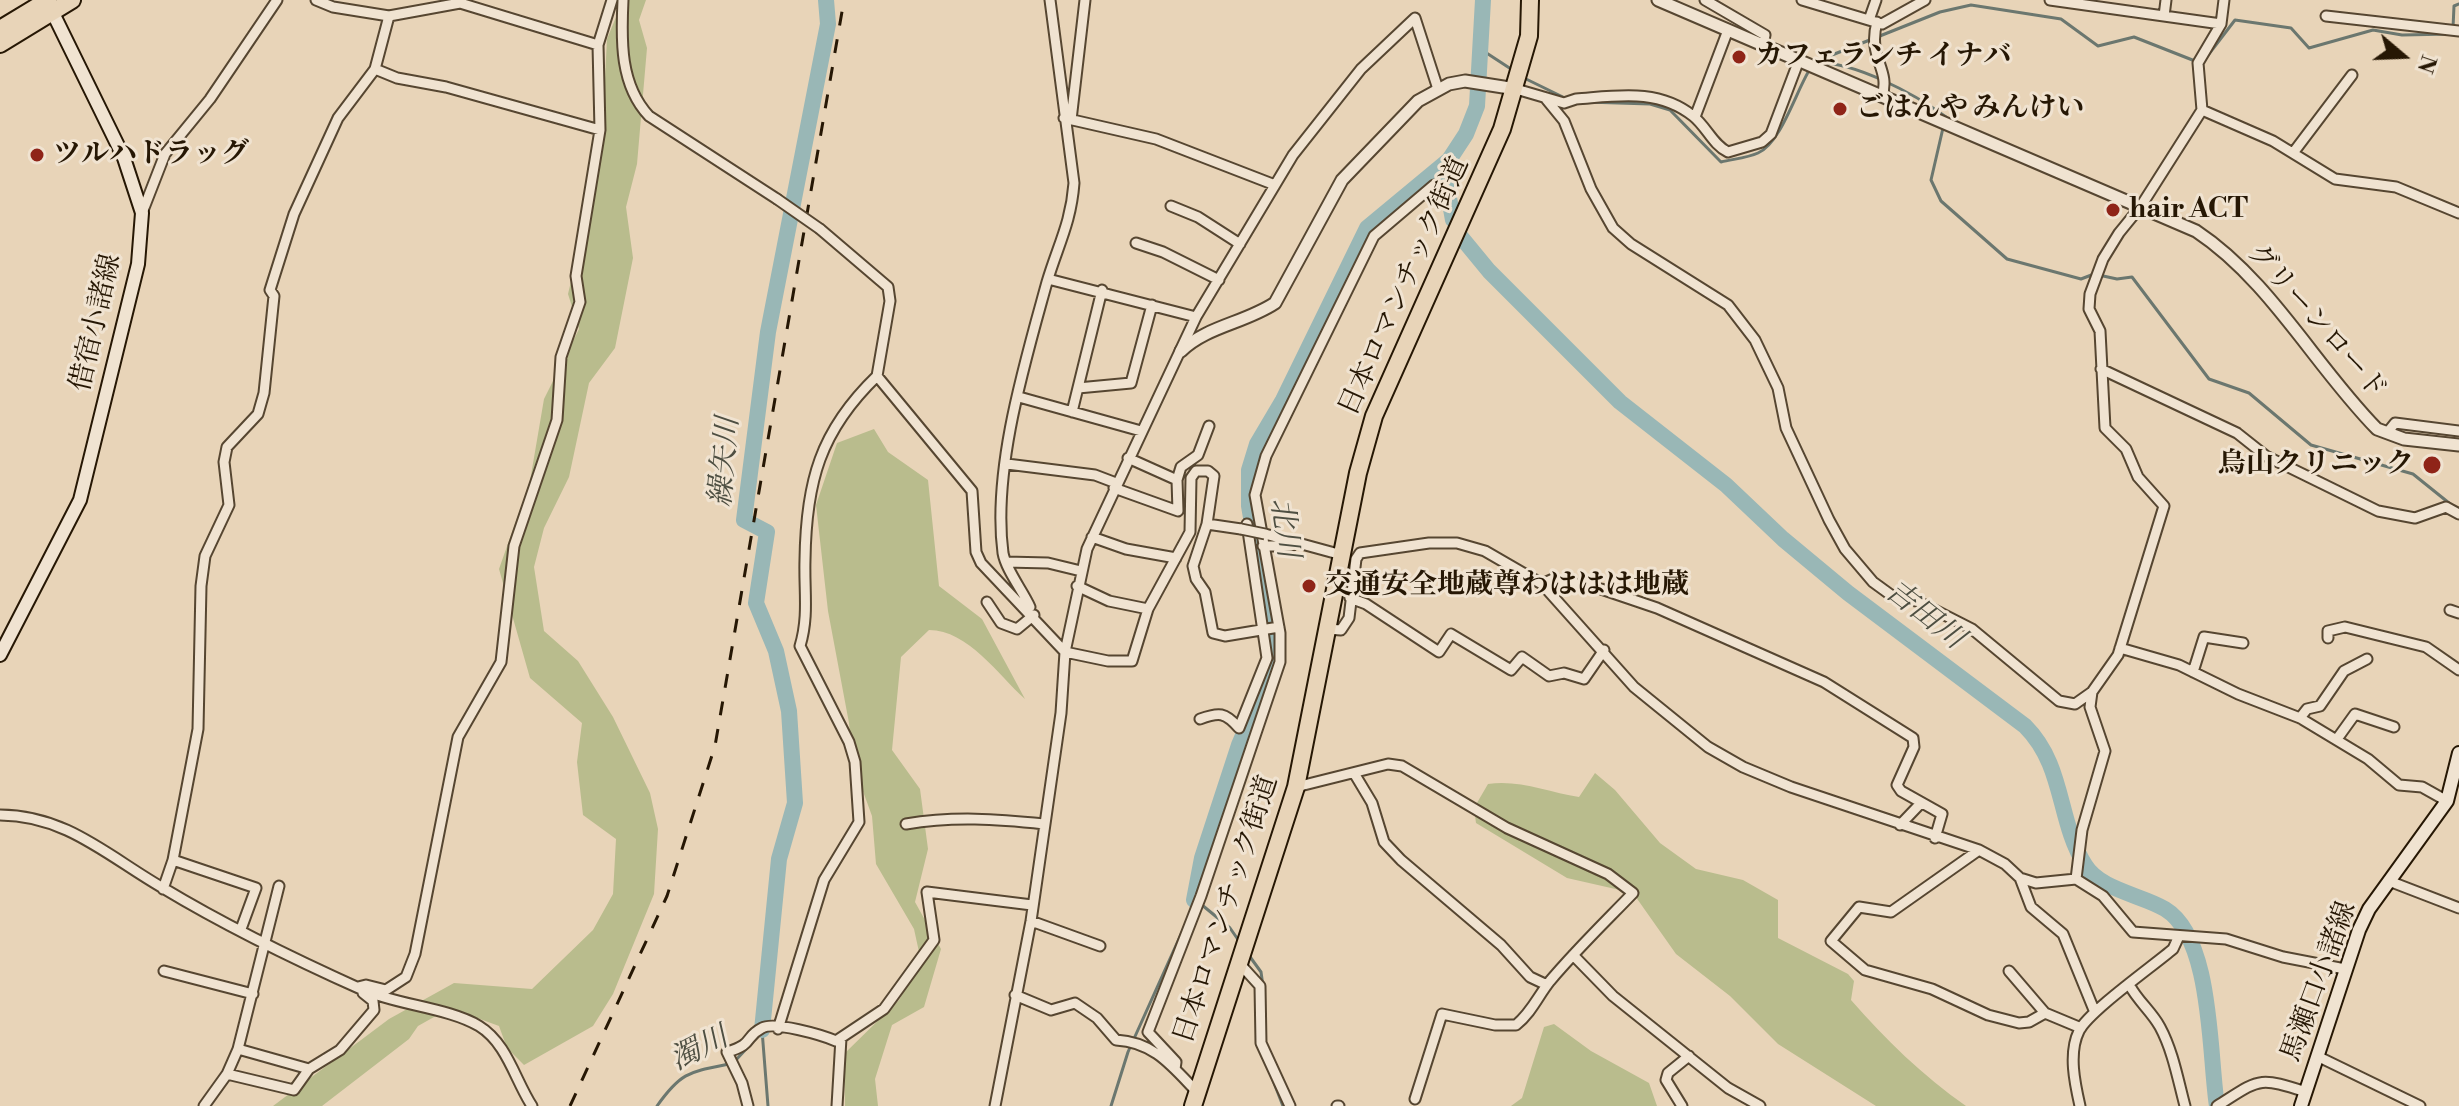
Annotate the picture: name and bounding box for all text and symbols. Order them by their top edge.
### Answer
north arrow [2363,16,2443,96]
place label: カフェランチ イナバ [1755,40,2011,74]
marker: カフェランチ イナバ [1730,48,1748,66]
text: N [2411,51,2442,77]
place label: ごはんや みんけい [1856,92,2084,126]
marker: ごはんや みんけい [1831,100,1849,118]
place label: ツルハドラッグ [53,138,249,172]
marker: ツルハドラッグ [28,146,46,164]
street label: 日本ロマンチック街道 [1333,152,1477,422]
place label: hair ACT [2129,193,2248,227]
marker: hair ACT [2104,201,2122,219]
street label: グリーンロード [2239,237,2393,407]
street label: 借宿小諸線 [65,251,129,395]
water label: 繰矢川 [704,416,748,508]
place label: 烏山クリニック [2218,448,2414,482]
marker: 烏山クリニック [2421,454,2443,476]
water label: 北川 [1261,496,1305,560]
place label: 交通安全地蔵尊わははは地蔵 [1325,569,1689,603]
water label: 吉田川 [1877,574,1971,658]
marker: 交通安全地蔵尊わははは地蔵 [1300,577,1318,595]
street label: 日本ロマンチック街道 [1168,772,1286,1048]
street label: 馬瀬口小諸線 [2275,897,2365,1067]
water label: 濁川 [665,1020,735,1080]

